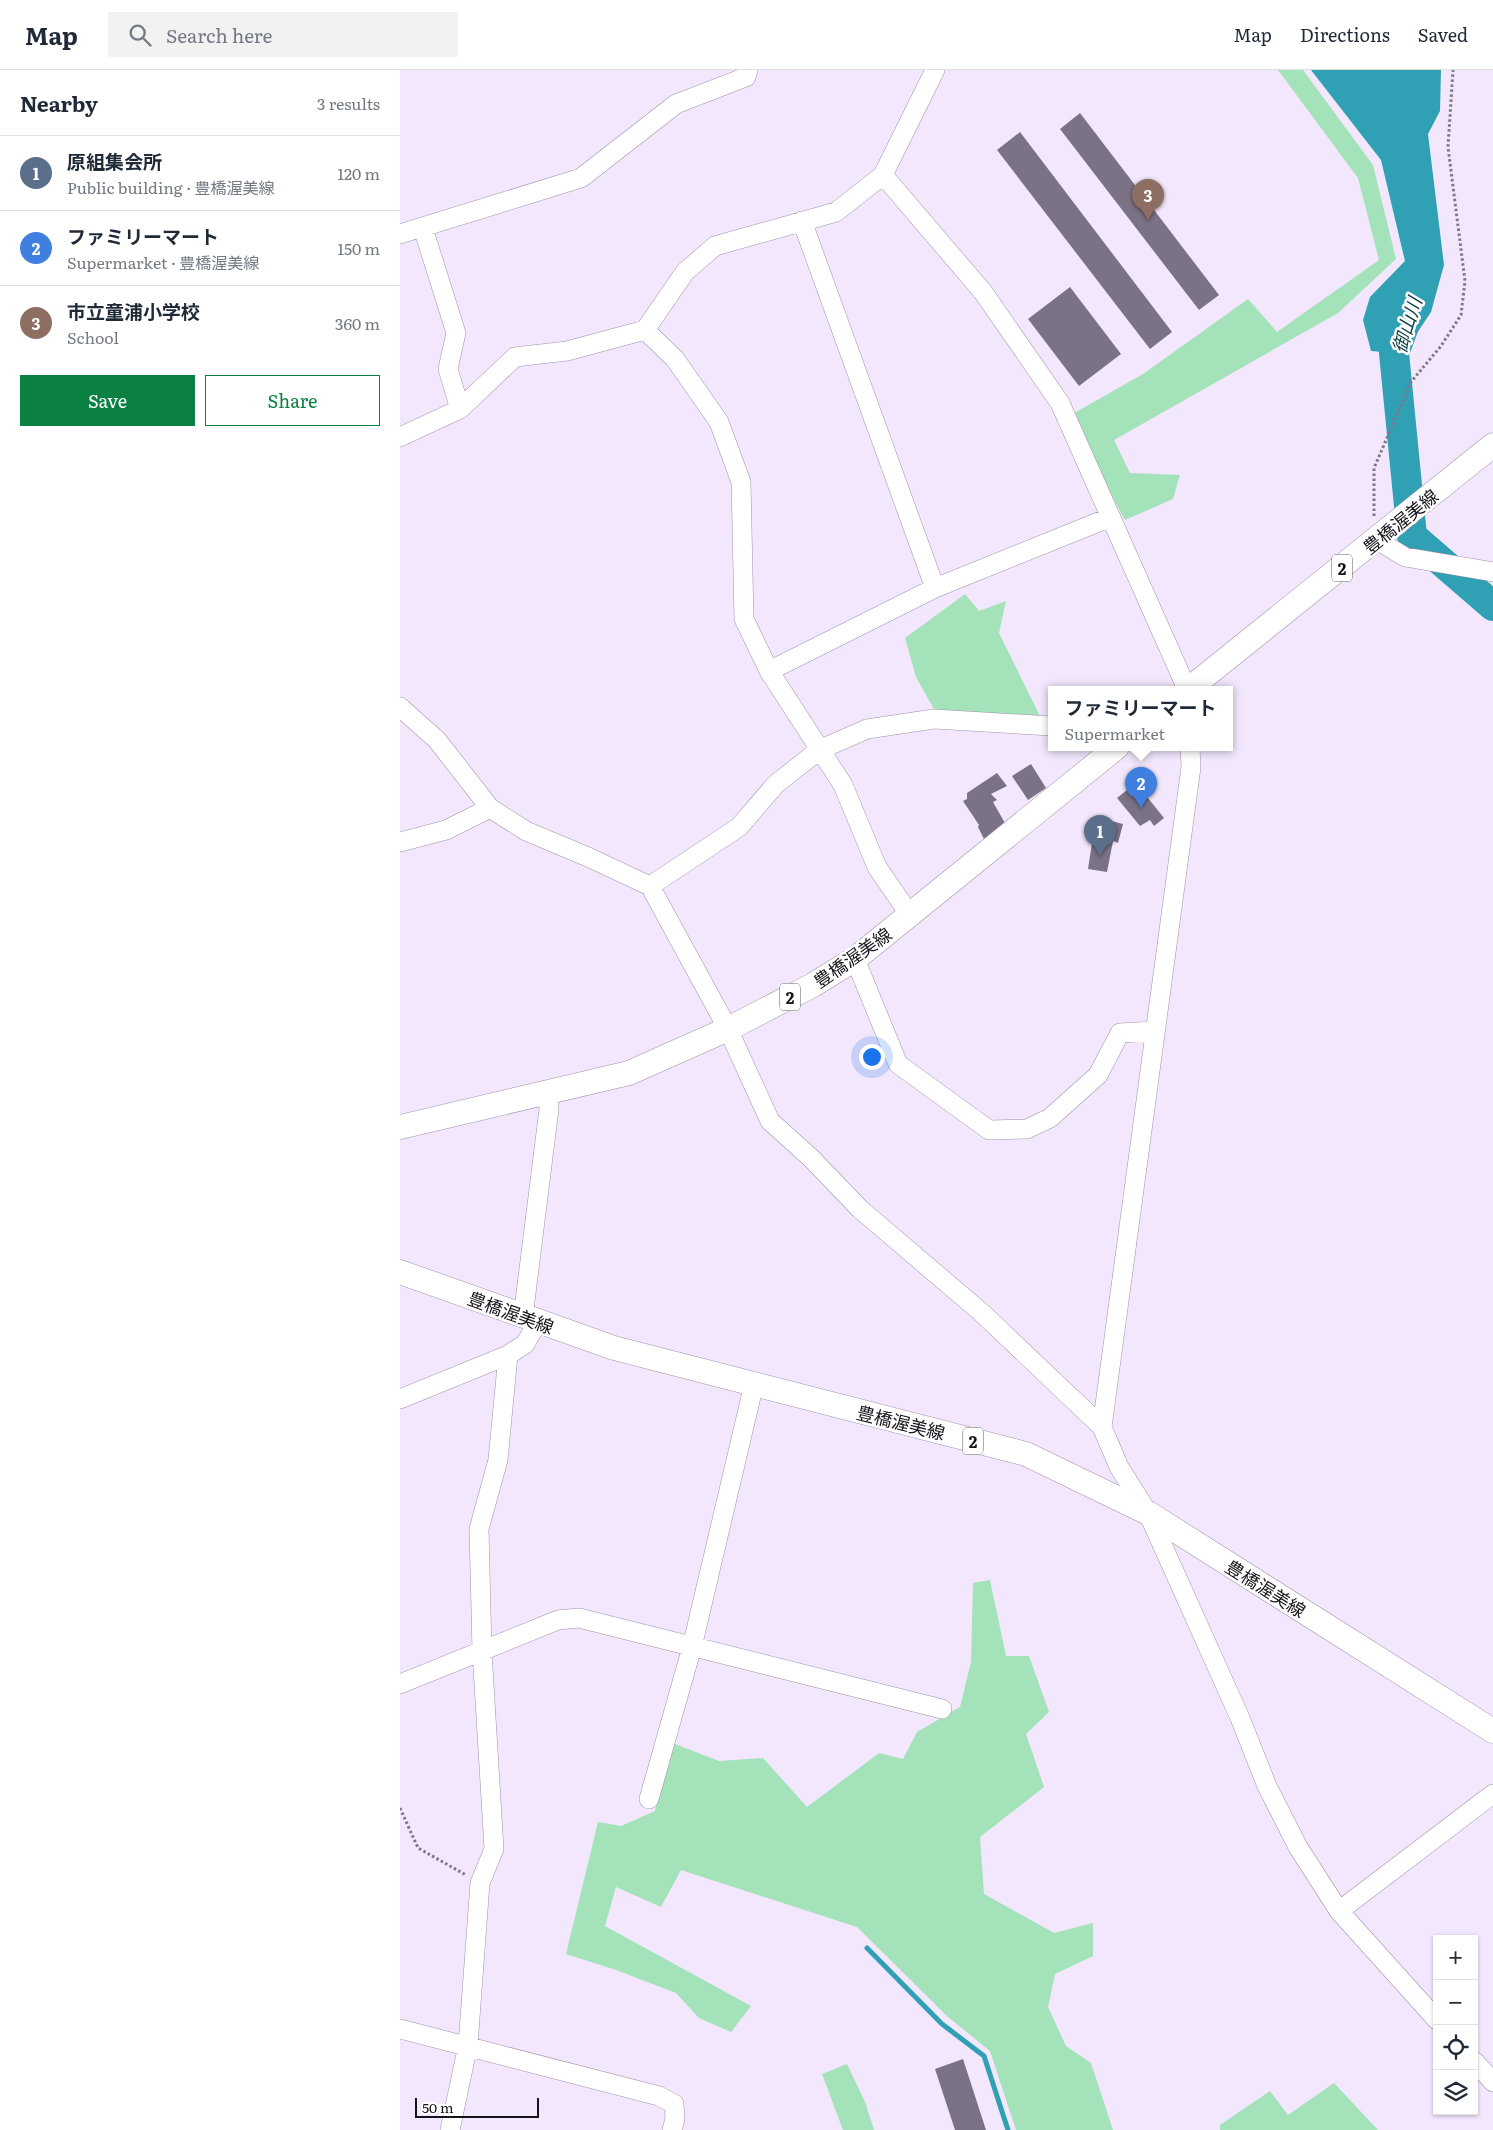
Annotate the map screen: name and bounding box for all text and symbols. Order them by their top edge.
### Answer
search box [108,12,458,57]
text: Map [25,17,78,52]
icon: search [126,21,154,49]
text: Search here [166,21,272,49]
text: Map [1234,21,1272,48]
text: Directions [1300,21,1390,48]
text: Saved [1418,21,1468,48]
text: Nearby [20,87,98,118]
text: 3 results [317,91,380,115]
text: 原組集会所 [67,147,162,175]
text: 1 [33,161,39,185]
text: 120 m [337,161,380,185]
text: Public building · 豊橋渥美線 [67,175,274,199]
pin: 3 [1132,179,1164,220]
text: ファミリーマート [67,222,219,250]
text: 2 [32,236,40,260]
text: 150 m [337,236,380,260]
text: Supermarket · 豊橋渥美線 [67,250,259,274]
water label: 御山川 [1384,292,1428,356]
text: 市立童浦小学校 [67,297,200,325]
text: 3 [32,311,40,335]
text: 360 m [335,311,380,335]
text: School [67,325,119,349]
button: Save [20,375,195,426]
button: Share [205,375,380,426]
street label: 豊橋渥美線 [1357,482,1443,560]
road number: 2 [1332,554,1352,582]
popup [1048,686,1233,751]
text: ファミリーマート [1064,693,1217,721]
text: Supermarket [1064,721,1165,745]
pin: 2 [1125,767,1157,808]
pin: 1 [1084,815,1116,856]
street label: 豊橋渥美線 [807,920,897,994]
road number: 2 [780,984,800,1010]
your location [859,1044,885,1070]
street label: 豊橋渥美線 [464,1284,558,1340]
street label: 豊橋渥美線 [854,1398,948,1446]
road number: 2 [963,1428,983,1454]
street label: 豊橋渥美線 [1221,1553,1311,1623]
map controls [1433,1935,1478,2115]
button: + [1433,1935,1478,1980]
button: − [1433,1980,1478,2025]
button: locate [1433,2025,1478,2070]
button: layers [1433,2070,1478,2115]
scale bar [415,2095,539,2118]
text: 50 m [422,2097,454,2117]

